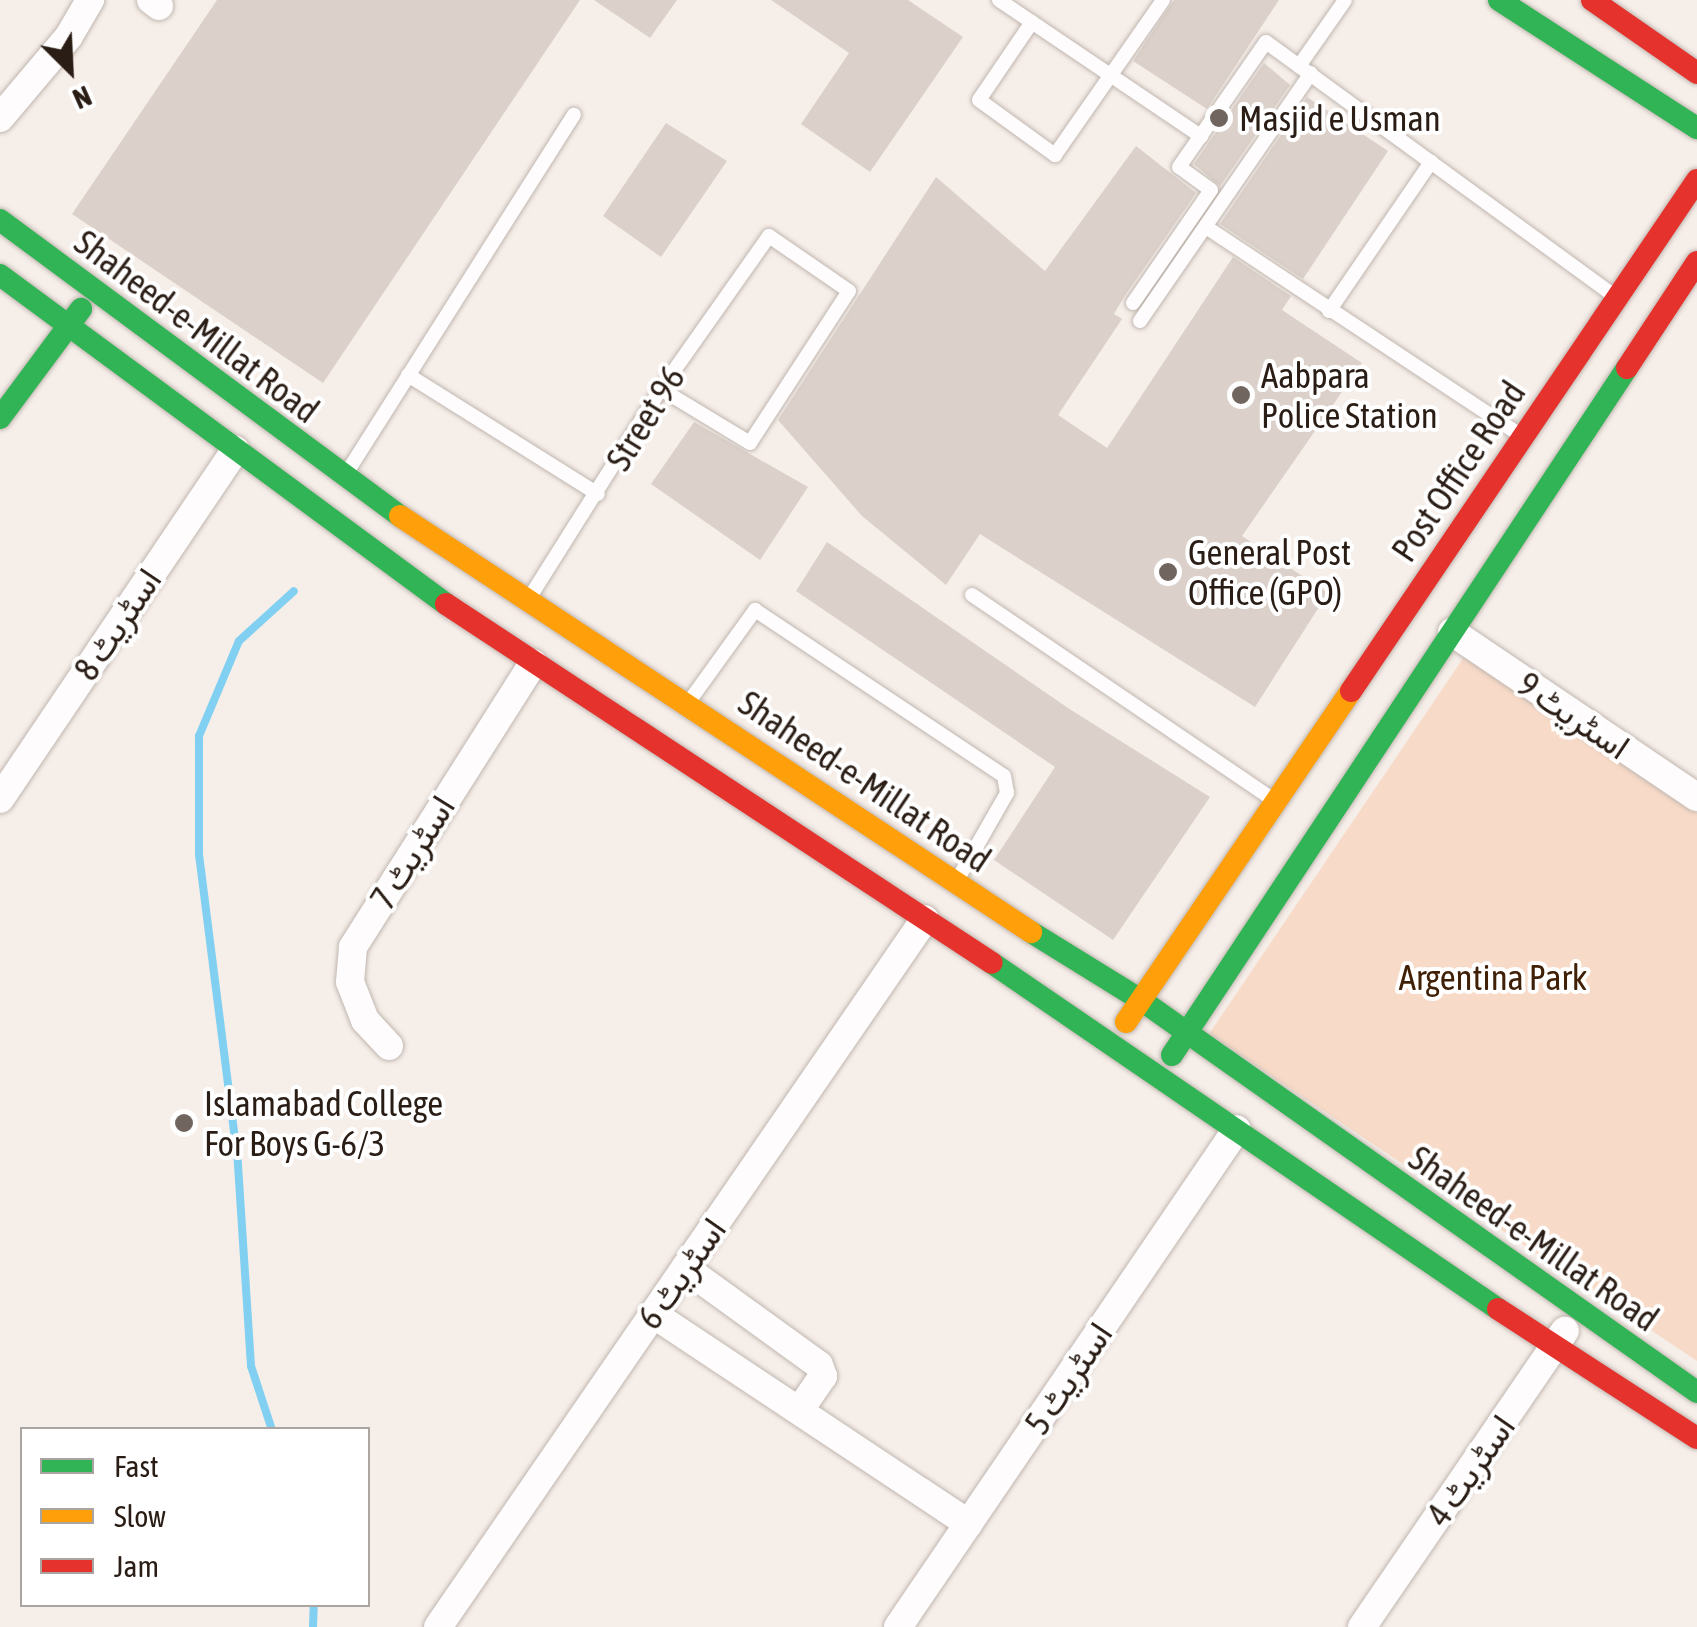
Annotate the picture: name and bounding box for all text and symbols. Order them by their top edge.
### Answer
north arrow [20,20,120,120]
text: N [68,79,96,115]
place label: Masjid e Usman [1239,97,1441,139]
marker: Masjid e Usman [1208,107,1230,129]
street label: Shaheed-e-Millat Road [67,221,327,431]
place label: Aabpara Police Station [1261,354,1438,436]
street label: Street 96 [597,358,693,478]
street label: Post Office Road [1382,373,1534,569]
marker: Aabpara Police Station [1230,384,1252,406]
place label: General Post Office (GPO) [1188,531,1351,613]
street label: اسٹریٹ 8 [64,560,170,688]
marker: General Post Office (GPO) [1157,561,1179,583]
street label: اسٹریٹ 9 [1510,662,1638,768]
street label: Shaheed-e-Millat Road [731,681,999,881]
street label: اسٹریٹ 7 [361,788,463,916]
park label: Argentina Park [1399,956,1587,998]
place label: Islamabad College For Boys G-6/3 [204,1082,443,1164]
marker: Islamabad College For Boys G-6/3 [173,1112,195,1134]
street label: Shaheed-e-Millat Road [1401,1136,1667,1340]
street label: اسٹریٹ 6 [628,1209,734,1337]
street label: اسٹریٹ 5 [1015,1314,1121,1442]
street label: اسٹریٹ 4 [1417,1406,1523,1534]
legend [20,1427,370,1607]
text: Fast [114,1449,159,1483]
text: Slow [114,1499,166,1533]
text: Jam [114,1549,159,1583]

